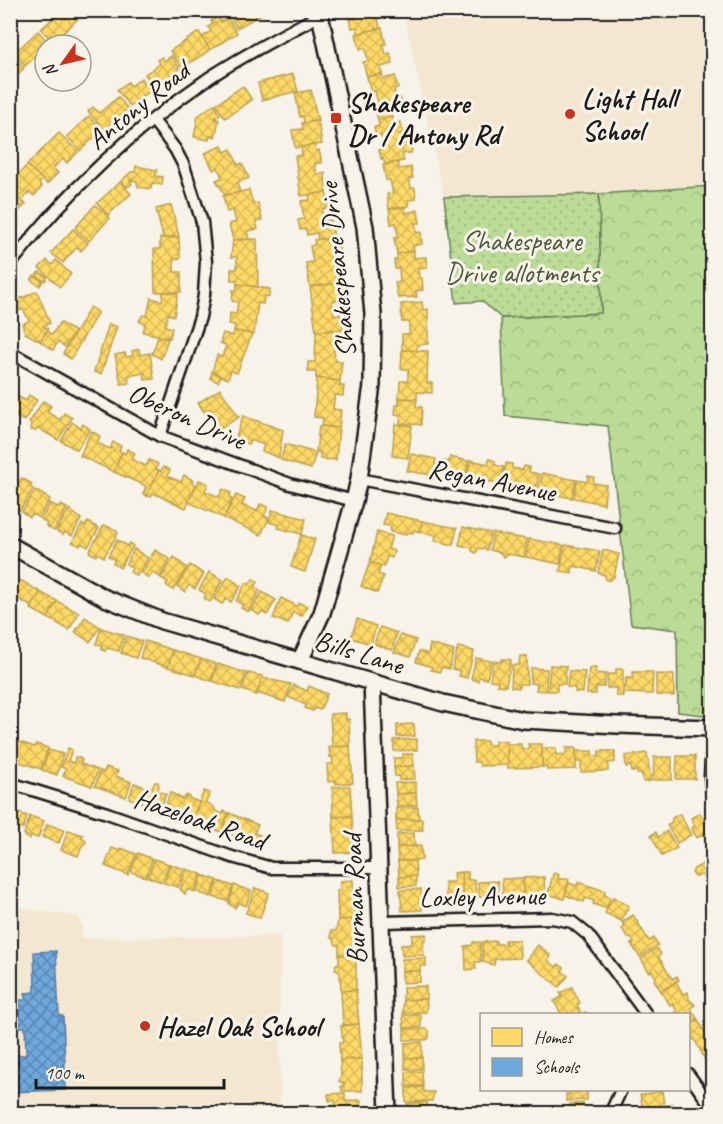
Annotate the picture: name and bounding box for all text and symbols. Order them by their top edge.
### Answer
north arrow [33,33,93,93]
street label: Antony Road [80,51,199,157]
text: N [39,59,62,81]
place label: Light Hall School [582,81,681,148]
place label: Shakespeare Dr / Antony Rd [348,85,504,152]
marker: Light Hall School [563,107,577,121]
marker: Shakespeare Dr / Antony Rd [329,111,343,125]
street label: Shakespeare Drive [310,179,364,359]
park label: Shakespeare Drive allotments [445,223,601,290]
street label: Oberon Drive [123,375,253,458]
street label: Regan Avenue [426,451,560,510]
street label: Bills Lane [310,622,409,683]
street label: Hazeloak Road [130,780,274,859]
street label: Burman Road [334,829,374,965]
street label: Loxley Avenue [419,877,547,915]
place label: Hazel Oak School [157,1009,325,1044]
legend [480,1013,690,1091]
marker: Hazel Oak School [138,1019,152,1033]
text: Homes [534,1026,574,1048]
scale bar [36,1052,224,1090]
text: Schools [534,1056,581,1078]
text: 100 m [45,1062,86,1084]

